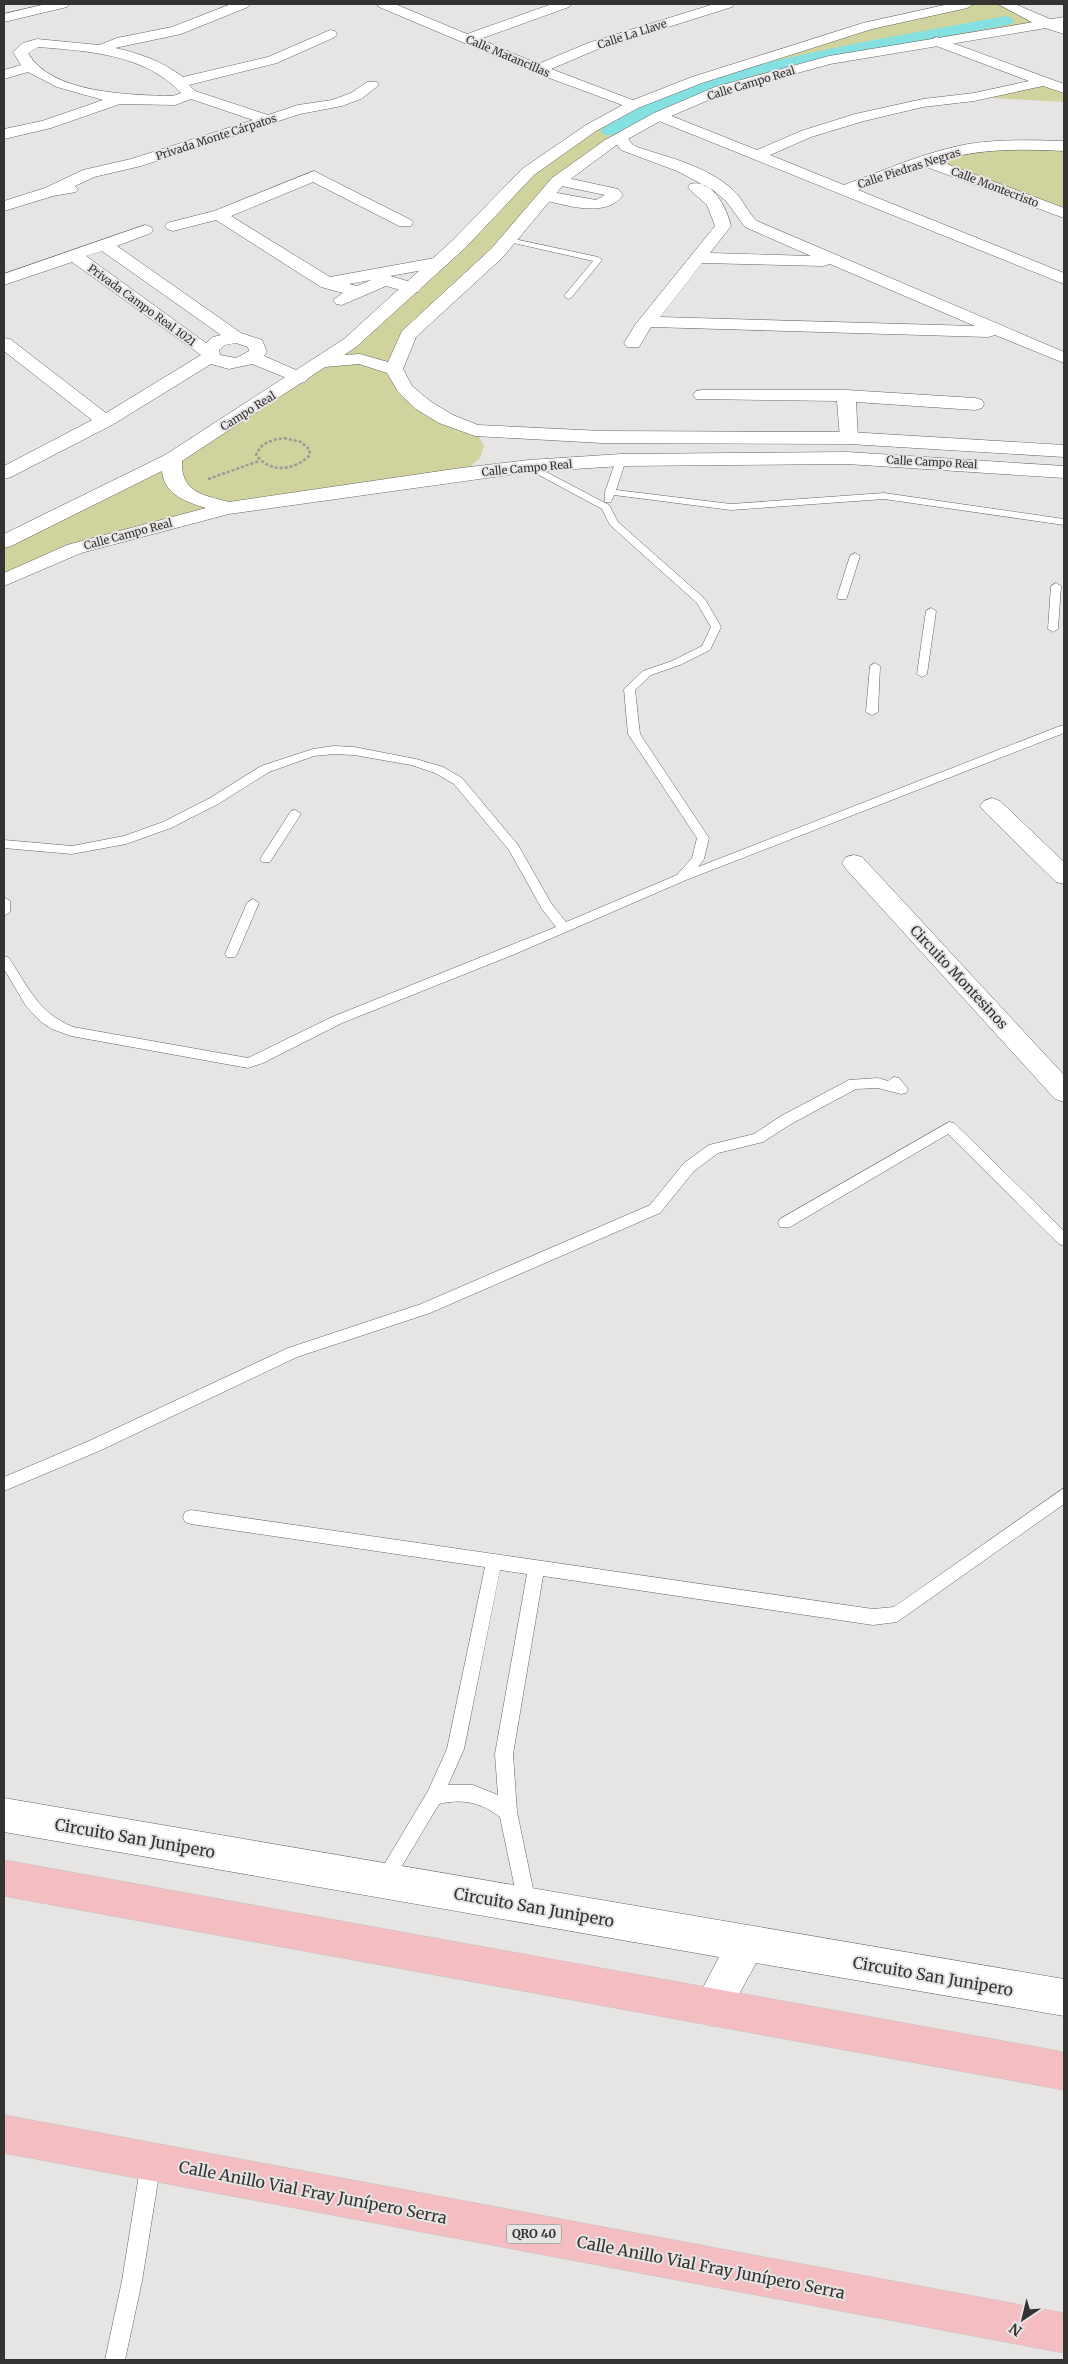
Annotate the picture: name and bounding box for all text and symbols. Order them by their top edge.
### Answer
street label: Calle La Llave [596,16,669,52]
street label: Calle Matancillas [464,32,552,80]
street label: Calle Campo Real [705,63,797,103]
street label: Privada Monte Cárpatos [154,111,278,163]
street label: Calle Piedras Negras [856,145,962,191]
street label: Calle Montecristo [949,164,1041,210]
street label: Privada Campo Real 1021 [85,261,199,349]
street label: Campo Real [218,388,279,434]
street label: Calle Campo Real [886,453,978,471]
street label: Calle Campo Real [481,457,574,479]
street label: Calle Campo Real [82,515,174,553]
street label: Circuito Montesinos [906,921,1012,1033]
street label: Circuito San Junipero [53,1814,217,1862]
street label: Circuito San Junipero [452,1883,616,1931]
street label: Circuito San Junipero [851,1952,1015,2000]
street label: Calle Anillo Vial Fray Junípero Serra [177,2156,449,2228]
road number: QRO 40 [506,2224,562,2244]
street label: Calle Anillo Vial Fray Junípero Serra [575,2231,847,2303]
north arrow [998,2294,1048,2344]
text: N [1006,2319,1025,2340]

